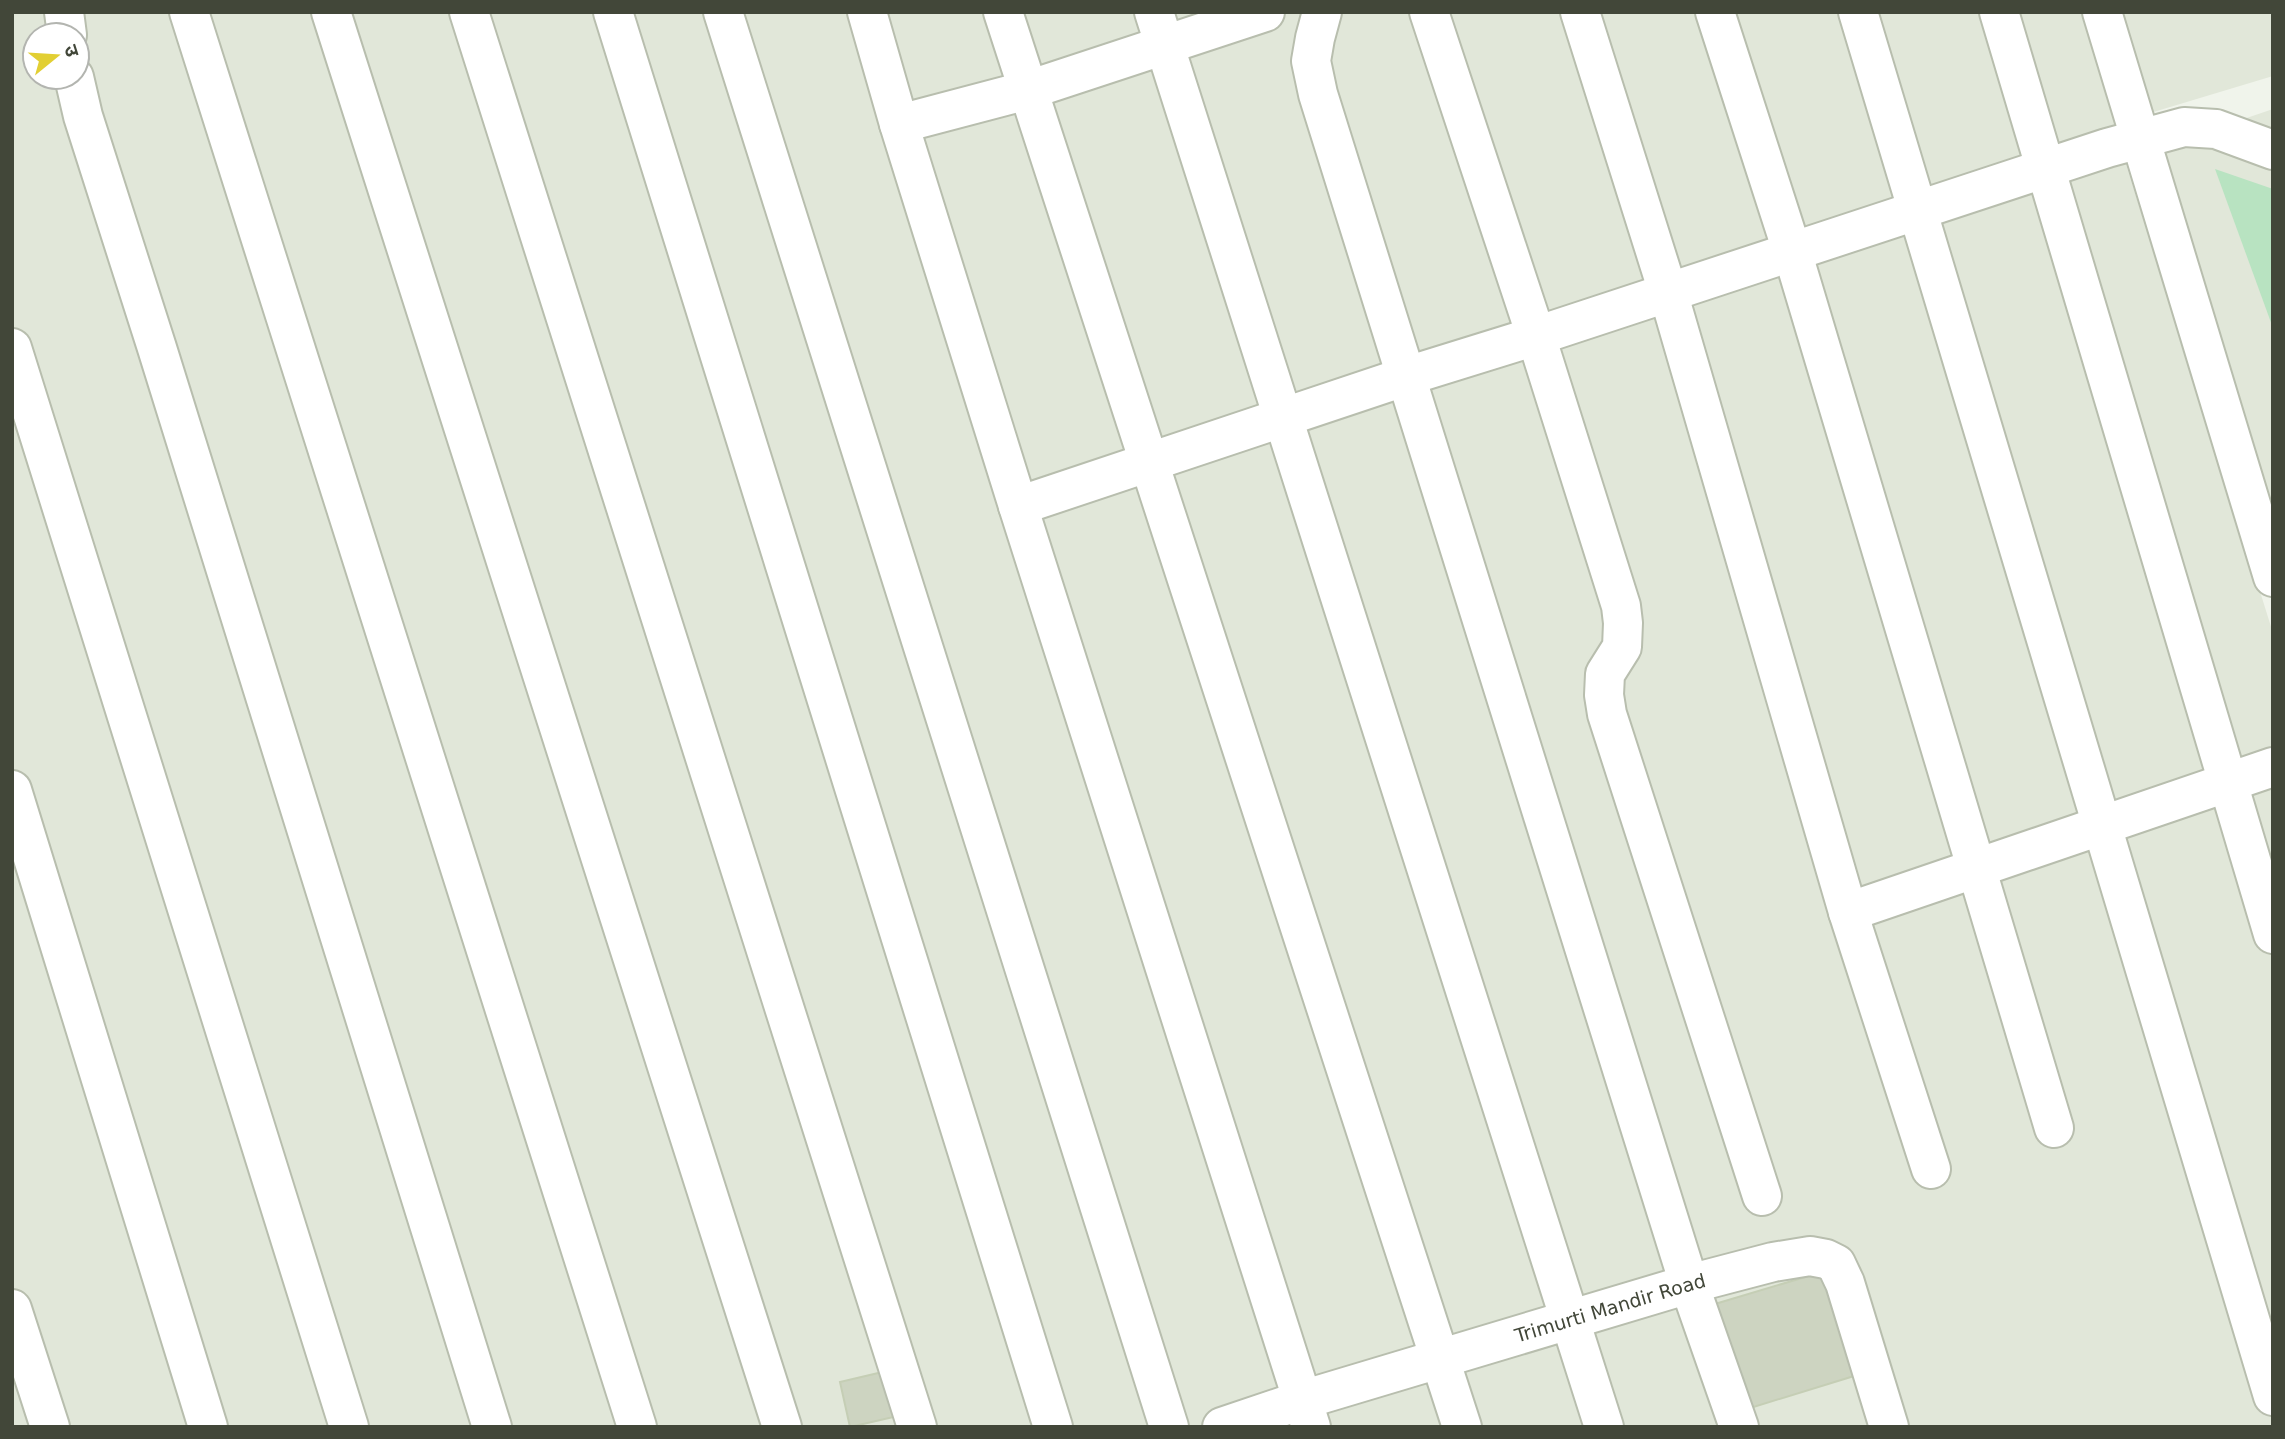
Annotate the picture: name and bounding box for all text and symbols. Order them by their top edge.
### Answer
north arrow [21,21,91,91]
text: उ [60,42,85,60]
street label: Trimurti Mandir Road [1511,1269,1708,1347]

